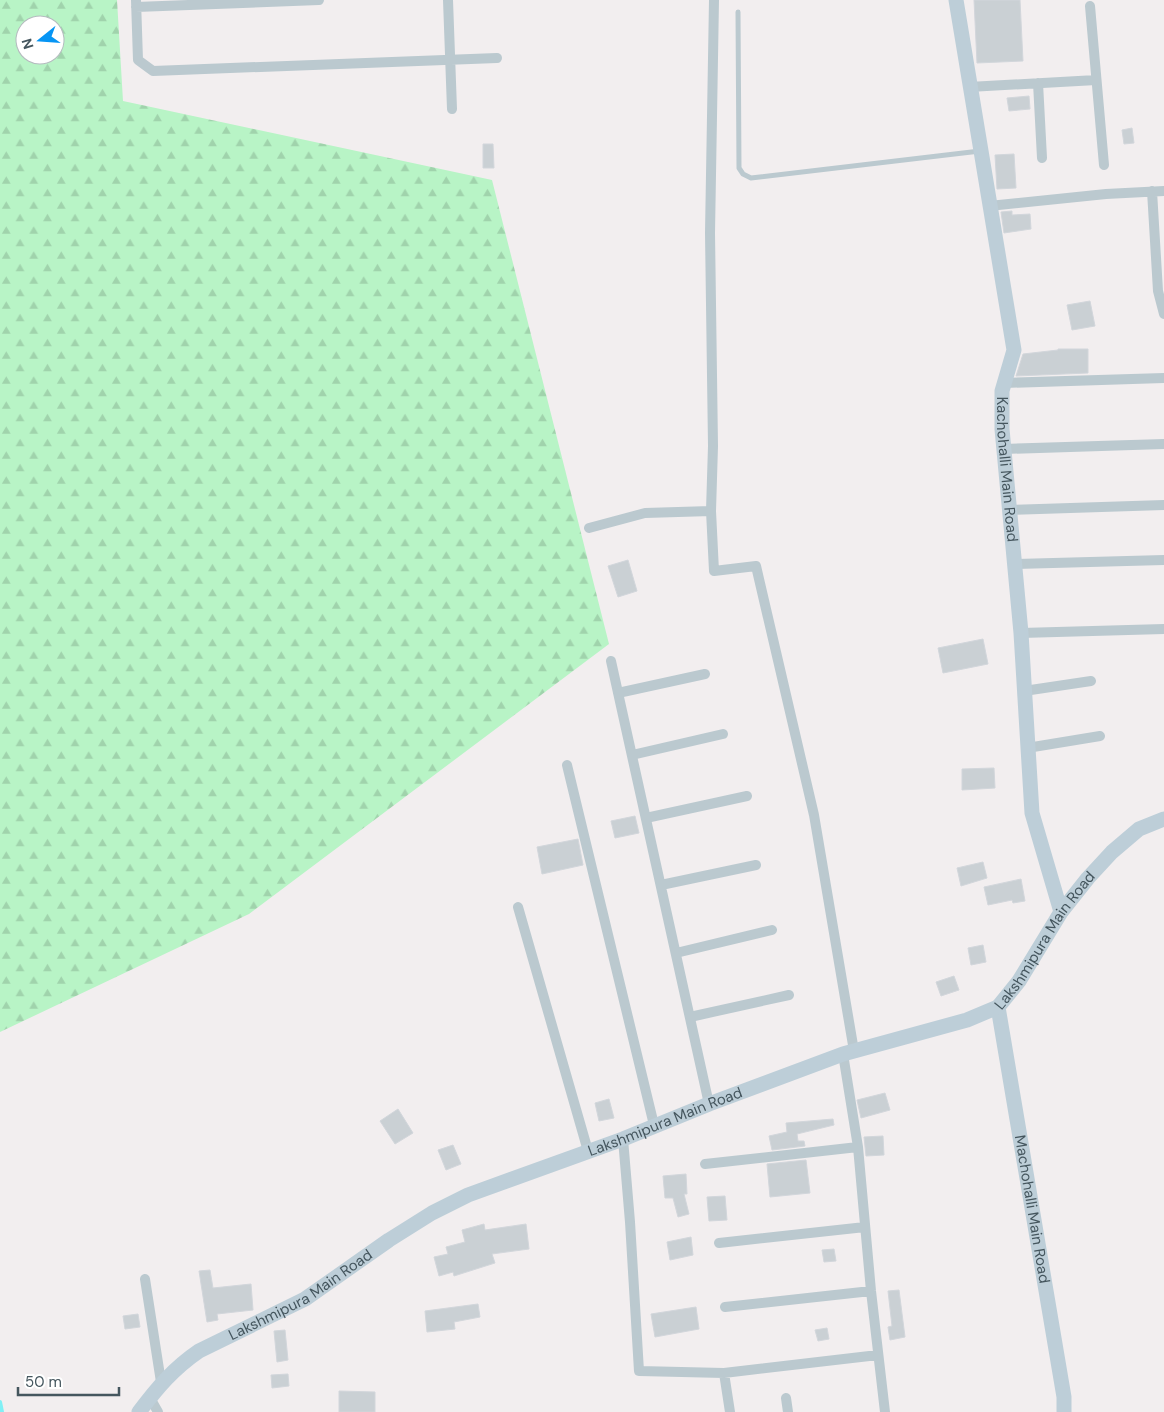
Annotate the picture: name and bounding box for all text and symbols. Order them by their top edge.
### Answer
north arrow [15,15,65,65]
text: N [17,36,38,51]
street label: Kachohalli Main Road [992,397,1022,543]
street label: Lakshmipura Main Road [990,867,1099,1014]
street label: Lakshmipura Main Road [585,1083,745,1161]
street label: Machohalli Main Road [1010,1133,1055,1285]
street label: Lakshmipura Main Road [225,1245,376,1345]
scale bar [18,1364,119,1396]
text: 50 m [25,1372,62,1392]

